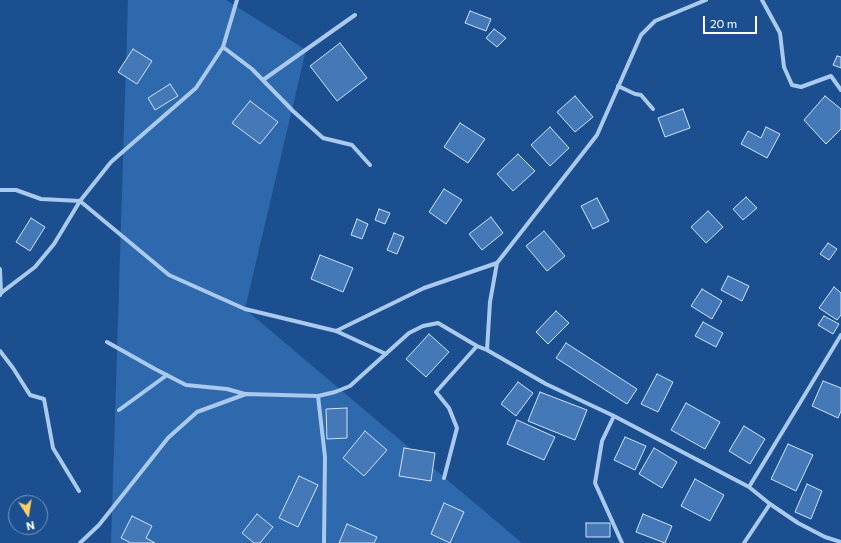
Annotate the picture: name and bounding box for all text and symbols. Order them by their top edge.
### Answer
scale bar [705,8,759,34]
text: 20 m [710,16,737,30]
north arrow [8,495,48,535]
text: N [25,519,36,533]

